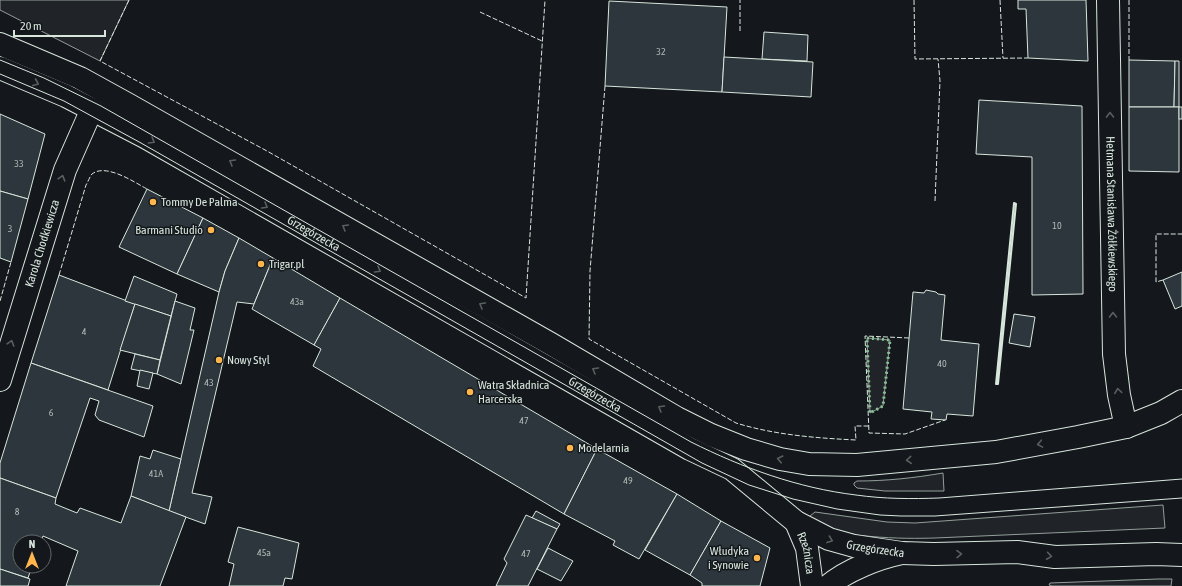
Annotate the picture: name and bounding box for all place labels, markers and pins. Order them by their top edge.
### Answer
place label: Tommy De Palma [161,195,238,209]
marker: Tommy De Palma [148,197,158,207]
place label: Barmani Studio [135,223,203,237]
marker: Barmani Studio [206,225,216,235]
place label: Trigar.pl [269,257,305,271]
marker: Trigar.pl [256,259,266,269]
place label: Nowy Styl [227,353,271,367]
marker: Nowy Styl [214,355,224,365]
place label: Watra Składnica Harcerska [478,378,549,406]
marker: Watra Składnica Harcerska [465,387,475,397]
place label: Modelarnia [578,441,629,455]
marker: Modelarnia [565,443,575,453]
place label: Włudyka i Synowie [708,544,749,572]
marker: Włudyka i Synowie [752,553,762,563]

